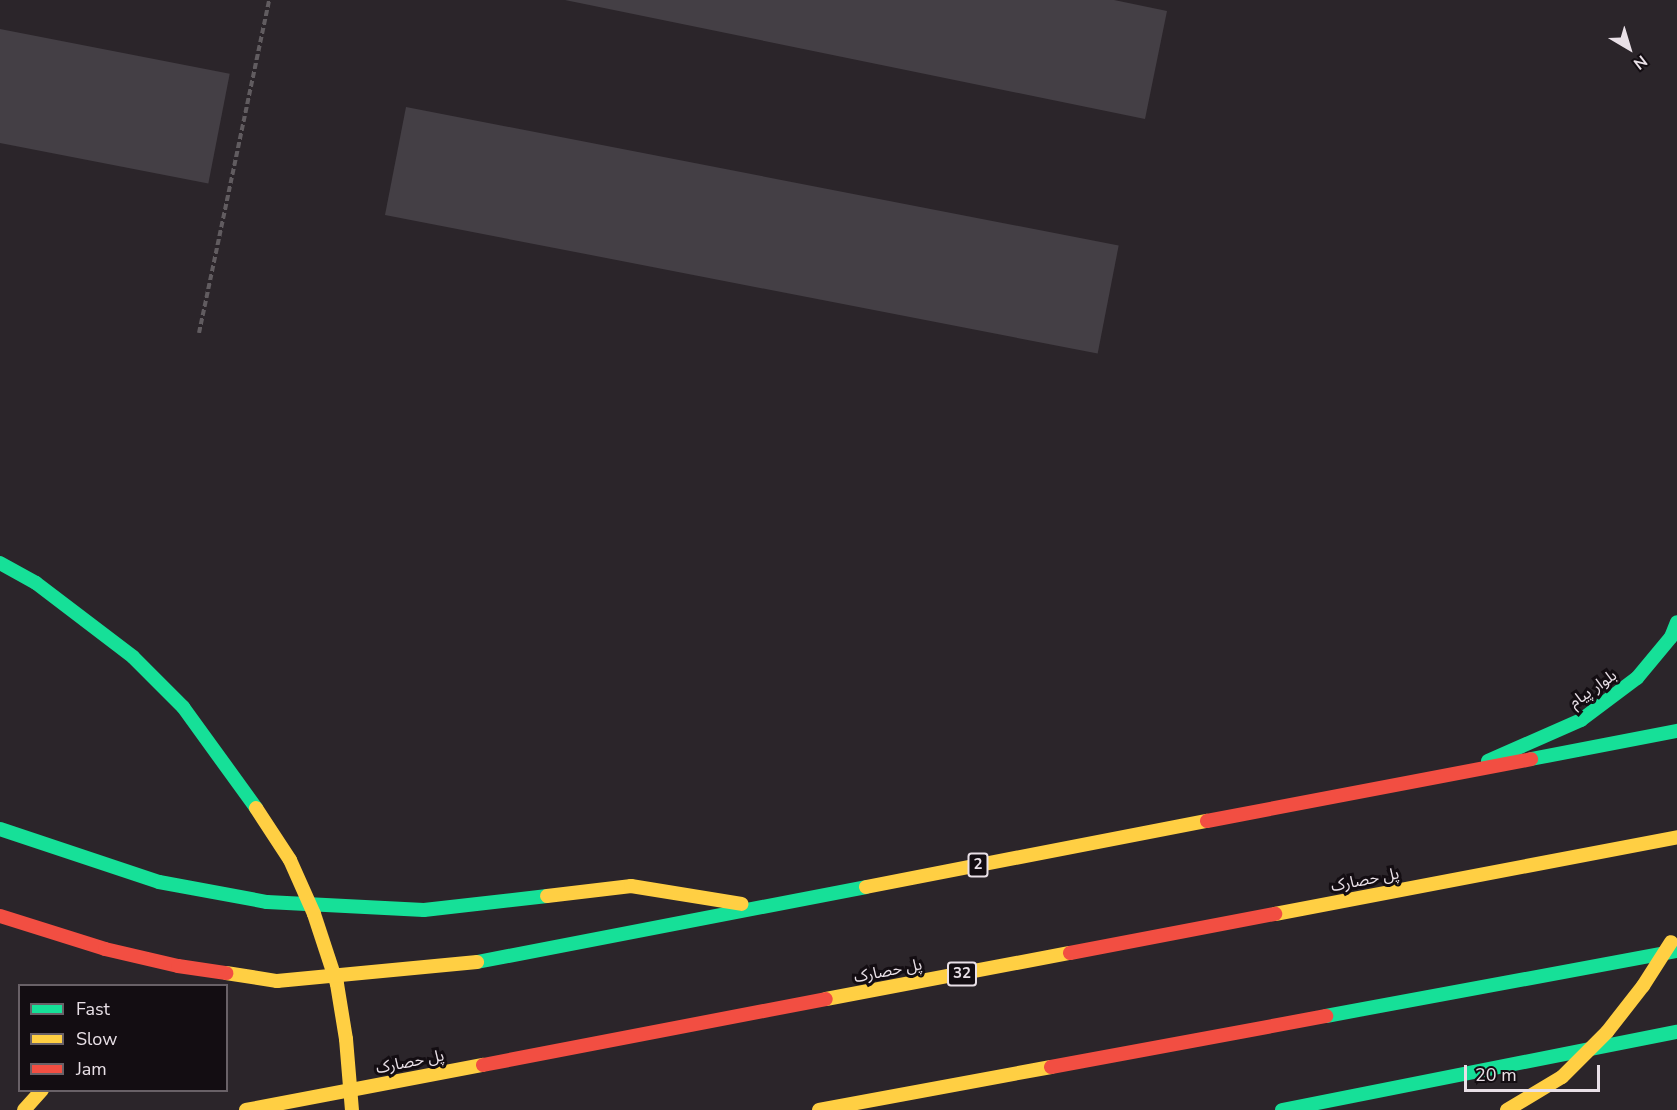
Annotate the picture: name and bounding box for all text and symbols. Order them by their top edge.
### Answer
north arrow [1599,18,1659,78]
text: N [1629,50,1652,75]
street label: بلوار پیام [1566,666,1620,712]
road number: 2 [968,853,988,877]
street label: پل حصارک [1329,864,1401,896]
street label: پل حصارک [852,955,924,987]
road number: 32 [947,962,977,986]
legend [18,984,228,1092]
text: Fast [76,997,110,1021]
text: Slow [76,1027,117,1051]
street label: پل حصارک [374,1046,446,1078]
scale bar [1467,1053,1604,1091]
text: Jam [76,1057,107,1081]
text: 20 m [1475,1063,1517,1087]

